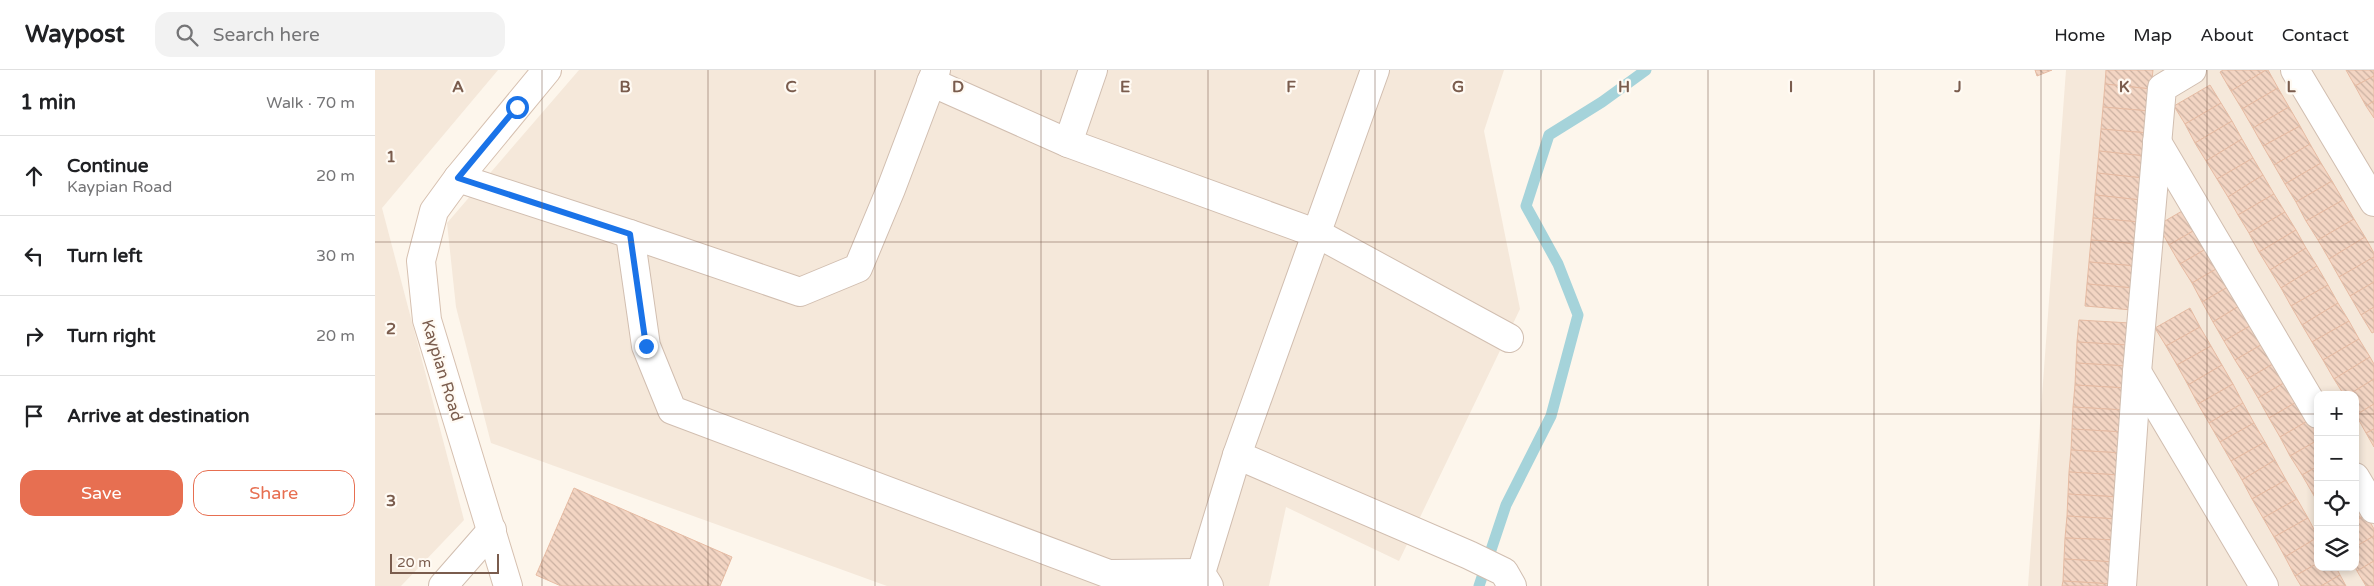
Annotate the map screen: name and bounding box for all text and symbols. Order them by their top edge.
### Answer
search box [155,12,505,57]
text: Waypost [25,20,125,49]
icon: search [173,21,201,49]
text: Search here [213,24,320,46]
text: Home [2054,24,2105,46]
text: Map [2133,24,2172,46]
text: About [2200,24,2254,46]
text: Contact [2282,24,2349,46]
text: A [452,77,464,97]
text: B [619,77,631,97]
text: C [785,77,797,97]
text: D [952,77,964,97]
text: E [1120,77,1130,97]
text: F [1286,77,1296,97]
text: G [1452,77,1464,97]
text: H [1618,77,1630,97]
text: I [1789,77,1793,97]
text: J [1953,77,1962,97]
text: K [2119,77,2130,97]
text: L [2286,77,2296,97]
text: 1 min [20,90,76,115]
text: Walk · 70 m [266,93,355,113]
route start [506,96,529,119]
text: 1 [386,147,396,167]
text: Continue [67,155,149,177]
icon: ahead [20,162,48,190]
text: 20 m [316,166,355,186]
text: Kaypian Road [67,177,172,197]
icon: left [20,242,48,270]
text: Turn left [67,245,143,267]
text: 30 m [316,246,355,266]
street label: Kaypian Road [417,317,467,424]
text: 2 [386,319,396,339]
icon: right [20,322,48,350]
text: Turn right [67,325,155,347]
text: 20 m [316,326,355,346]
route end [635,335,658,358]
map controls [2314,391,2359,571]
button: + [2314,391,2359,436]
icon: arrive [20,402,48,430]
text: Arrive at destination [67,405,250,427]
button: − [2314,436,2359,481]
button: Save [20,470,183,516]
button: Share [193,470,355,516]
button: locate [2314,481,2359,526]
text: 3 [386,491,396,511]
button: layers [2314,526,2359,571]
scale bar [390,551,499,574]
text: 20 m [397,554,431,571]

